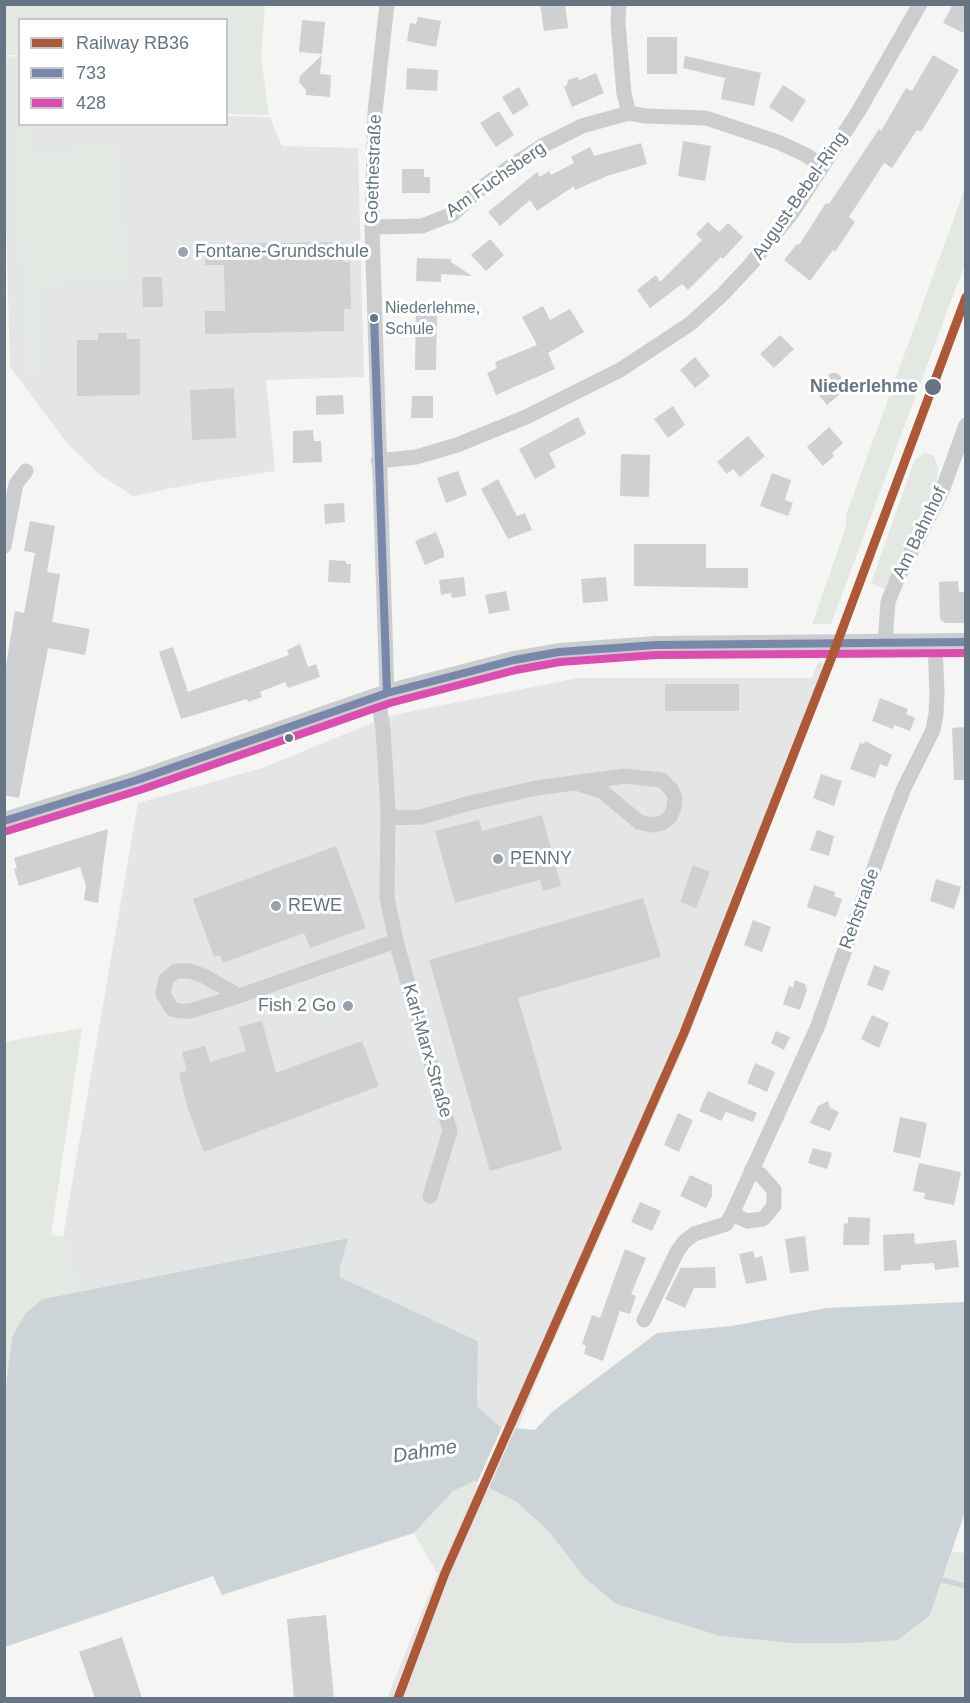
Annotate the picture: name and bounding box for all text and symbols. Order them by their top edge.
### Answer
legend [18,18,228,126]
text: Railway RB36 [76,33,189,53]
text: 733 [76,63,106,83]
text: 428 [76,93,106,113]
street label: Goethestraße [361,114,387,224]
street label: August-Bebel-Ring [748,128,852,264]
street label: Am Fuchsberg [442,138,550,222]
place label: Fontane-Grundschule [195,241,369,263]
marker: Fontane-Grundschule [176,245,190,259]
place label: Niederlehme, Schule [385,299,480,337]
marker: Niederlehme, Schule [368,312,380,324]
place label: Niederlehme [810,376,918,398]
marker: Niederlehme [923,377,943,397]
street label: Am Bahnhof [889,484,951,582]
unlabelled marker [283,732,295,744]
place label: PENNY [510,848,572,870]
marker: PENNY [491,852,505,866]
street label: Rehstraße [835,866,885,952]
place label: REWE [288,895,342,917]
marker: REWE [269,899,283,913]
street label: Karl-Marx-Straße [398,982,456,1120]
place label: Fish 2 Go [258,995,336,1017]
marker: Fish 2 Go [341,999,355,1013]
water label: Dahme [391,1435,459,1469]

